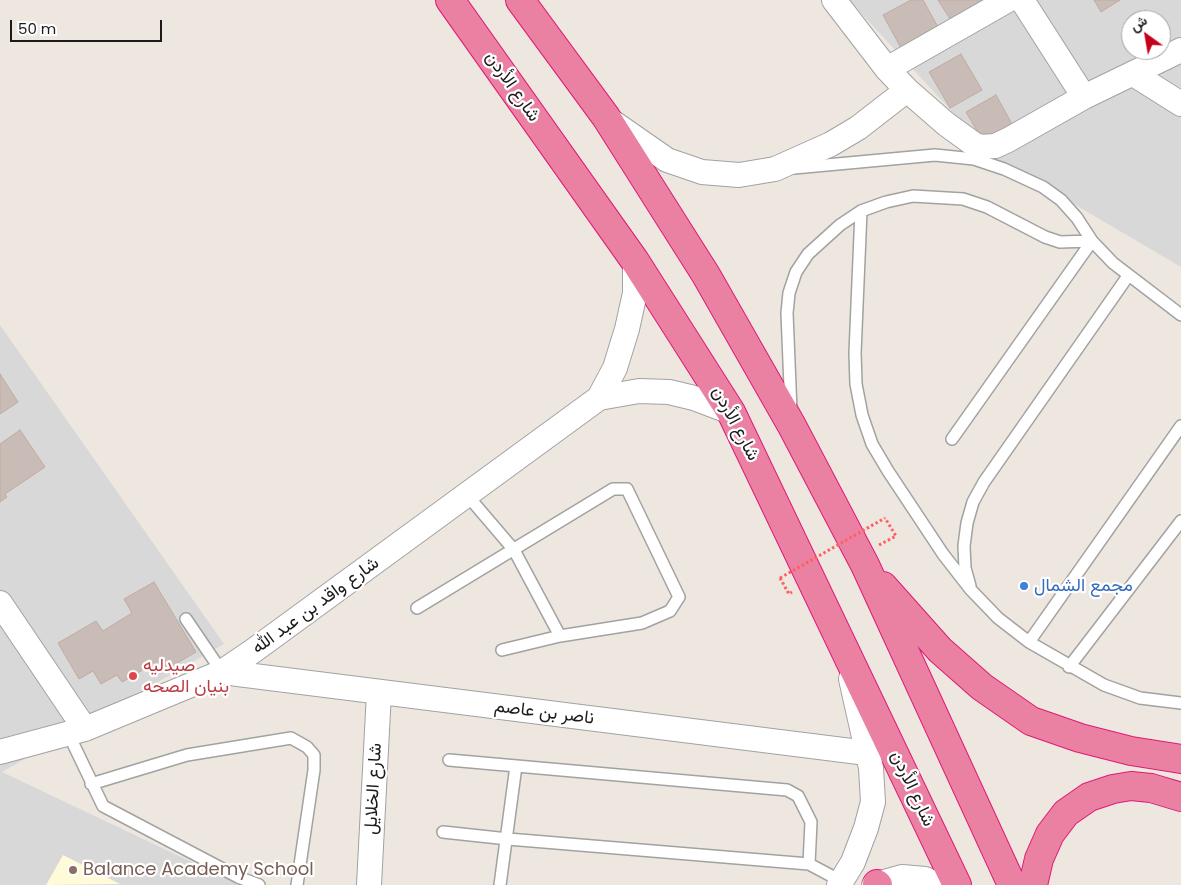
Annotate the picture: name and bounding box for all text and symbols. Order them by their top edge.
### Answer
scale bar [12,10,165,42]
north arrow [1121,10,1171,60]
text: ش [1126,10,1151,36]
text: 50 m [18,18,56,39]
street label: شارع الأردن [480,48,544,126]
street label: شارع الأردن [706,383,764,465]
street label: شارع واقد بن عبد الله [248,553,384,659]
place label: مجمع الشمال [1034,575,1133,597]
marker: مجمع الشمال [1018,580,1030,592]
place label: صيدليه بنيان الصحه [143,655,229,698]
marker: صيدليه بنيان الصحه [127,670,139,682]
street label: ناصر بن عاصم [493,696,595,730]
street label: شارع الخلايل [361,743,387,835]
street label: شارع الأردن [885,748,939,830]
place label: Balance Academy School [83,859,314,881]
marker: Balance Academy School [67,864,79,876]

